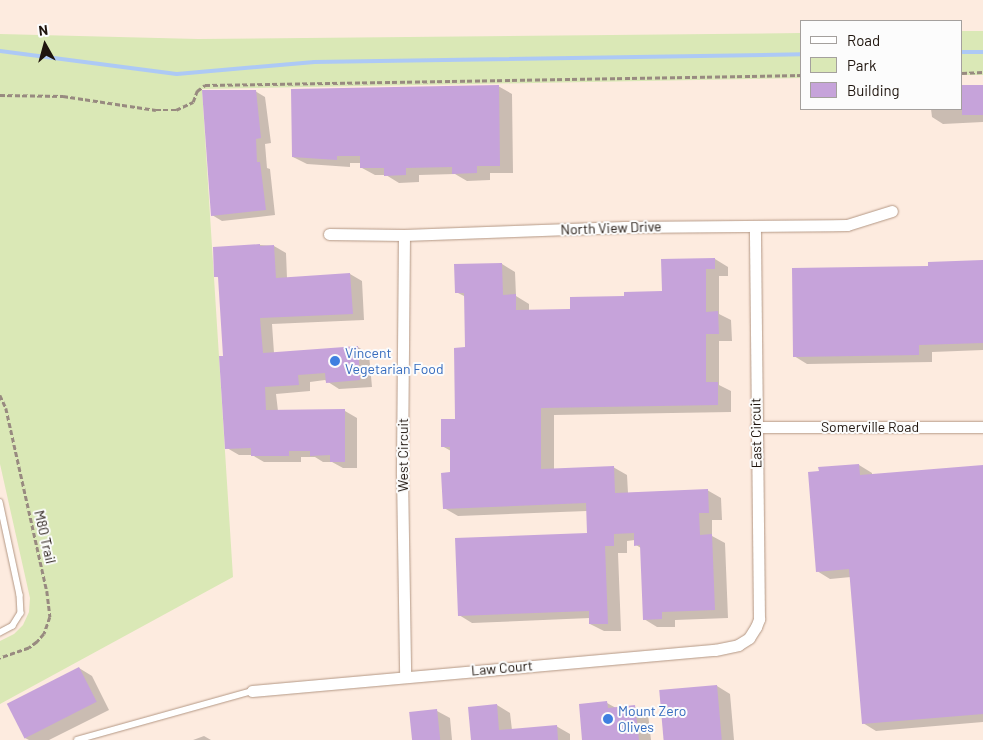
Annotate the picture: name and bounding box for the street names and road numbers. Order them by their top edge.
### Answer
street label: North View Drive [560,218,662,238]
street label: East Circuit [747,397,765,469]
street label: West Circuit [395,418,411,492]
street label: Somerville Road [821,419,919,435]
street label: M80 Trail [31,509,59,565]
street label: Law Court [470,657,534,679]

